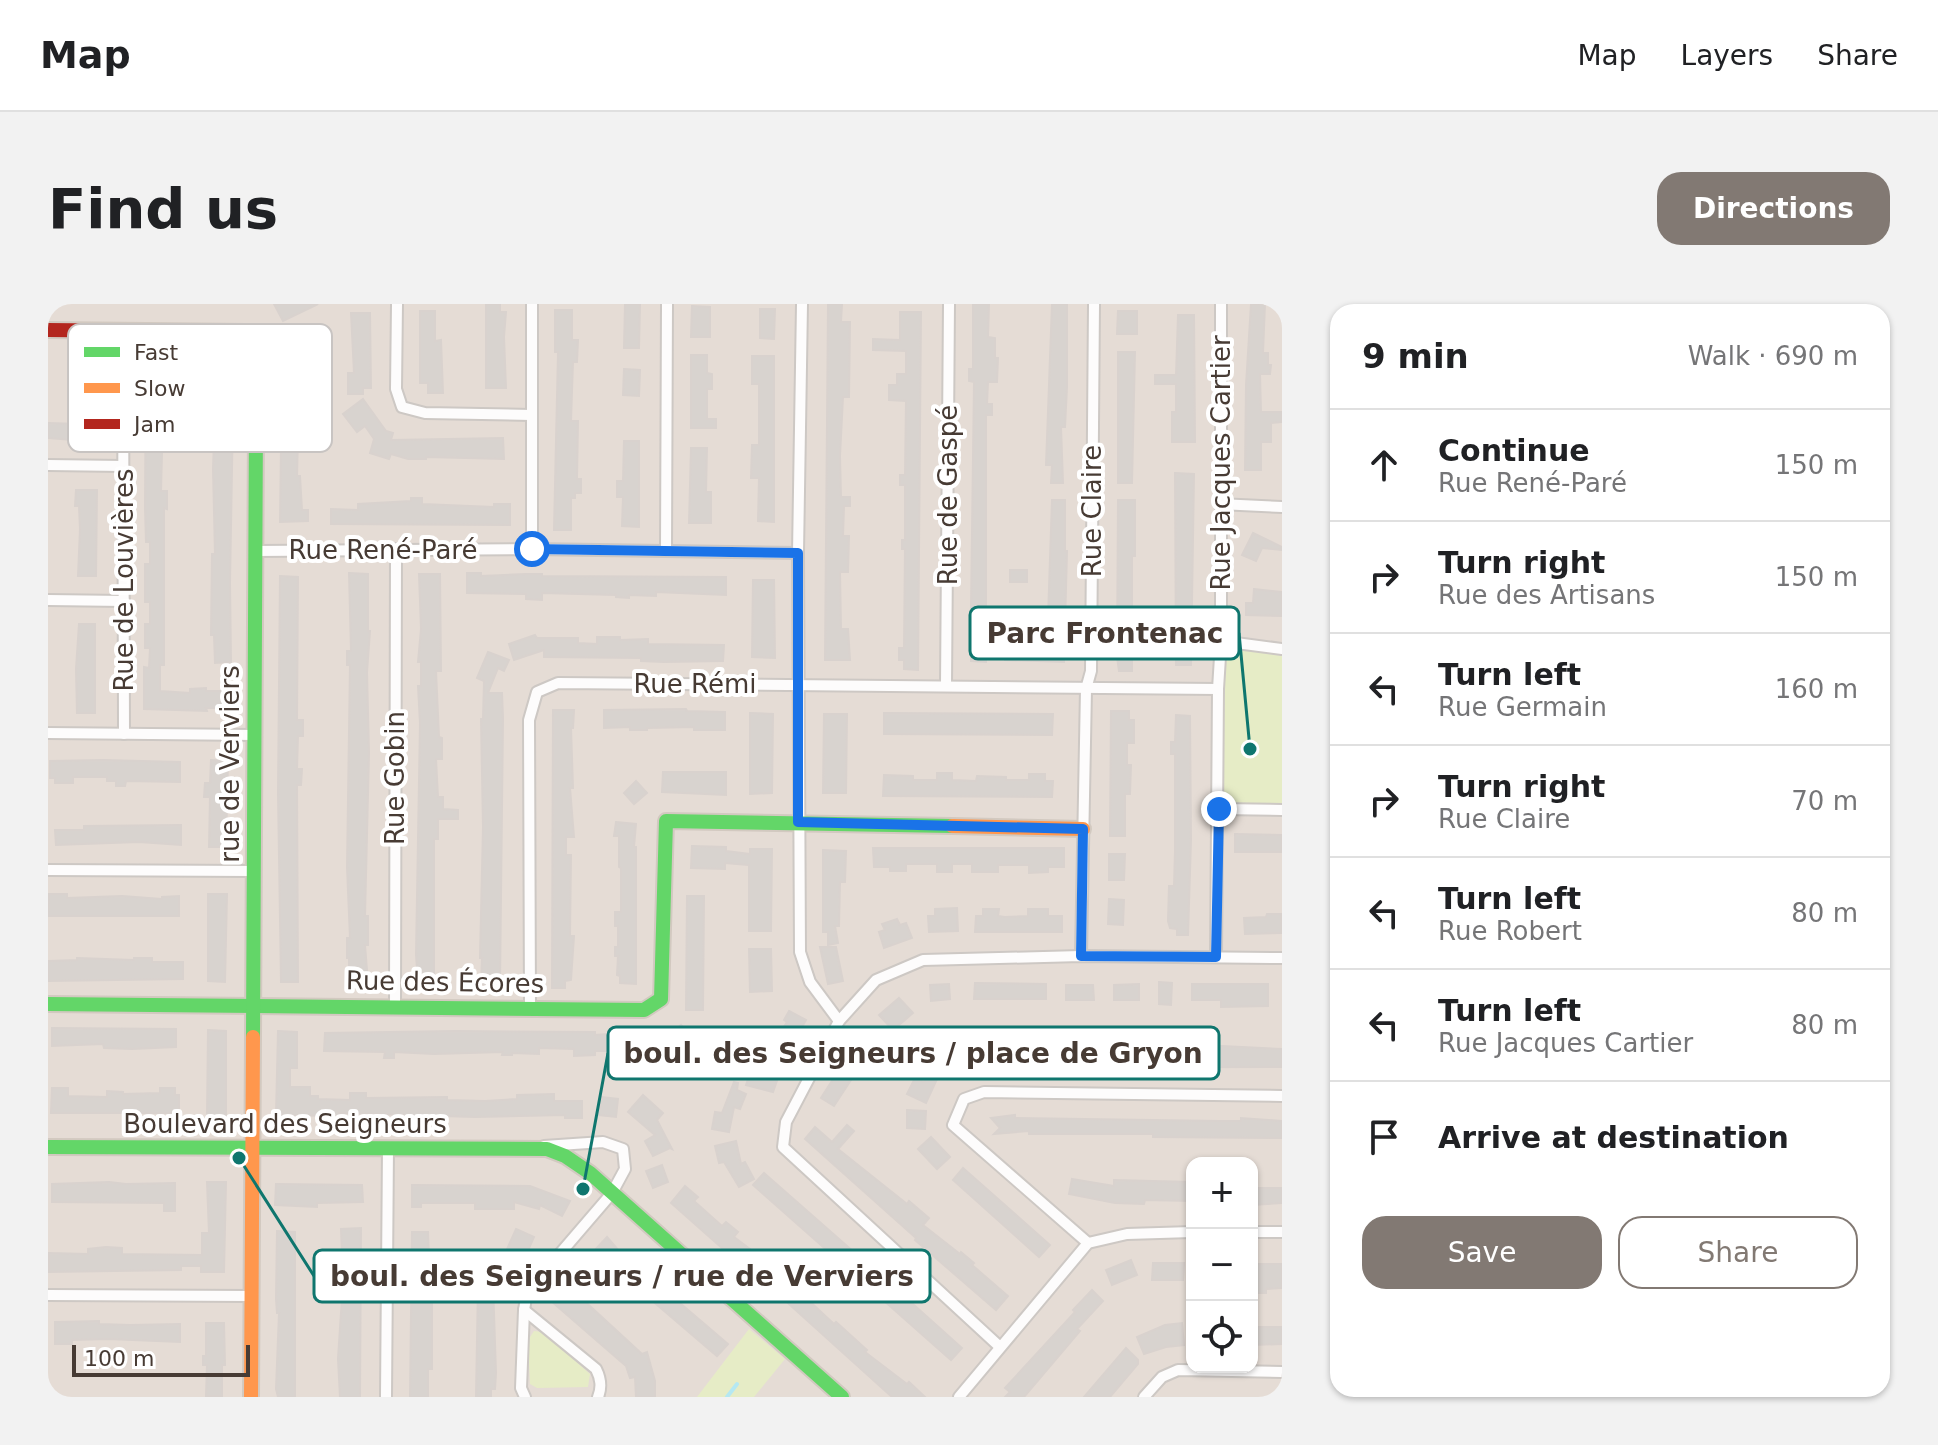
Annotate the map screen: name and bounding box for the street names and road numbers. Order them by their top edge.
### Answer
street label: Rue Jacques Cartier [1206,335,1236,591]
street label: Rue de Gaspé [933,405,963,585]
street label: Rue Claire [1077,445,1107,577]
street label: Rue de Louvières [109,468,139,692]
street label: Rue René-Paré [289,535,477,565]
street label: rue de Verviers [215,665,245,863]
street label: Rue Rémi [633,669,757,699]
street label: Rue Gobin [380,711,410,845]
street label: Rue des Écores [346,964,544,999]
street label: Boulevard des Seigneurs [123,1109,447,1139]

